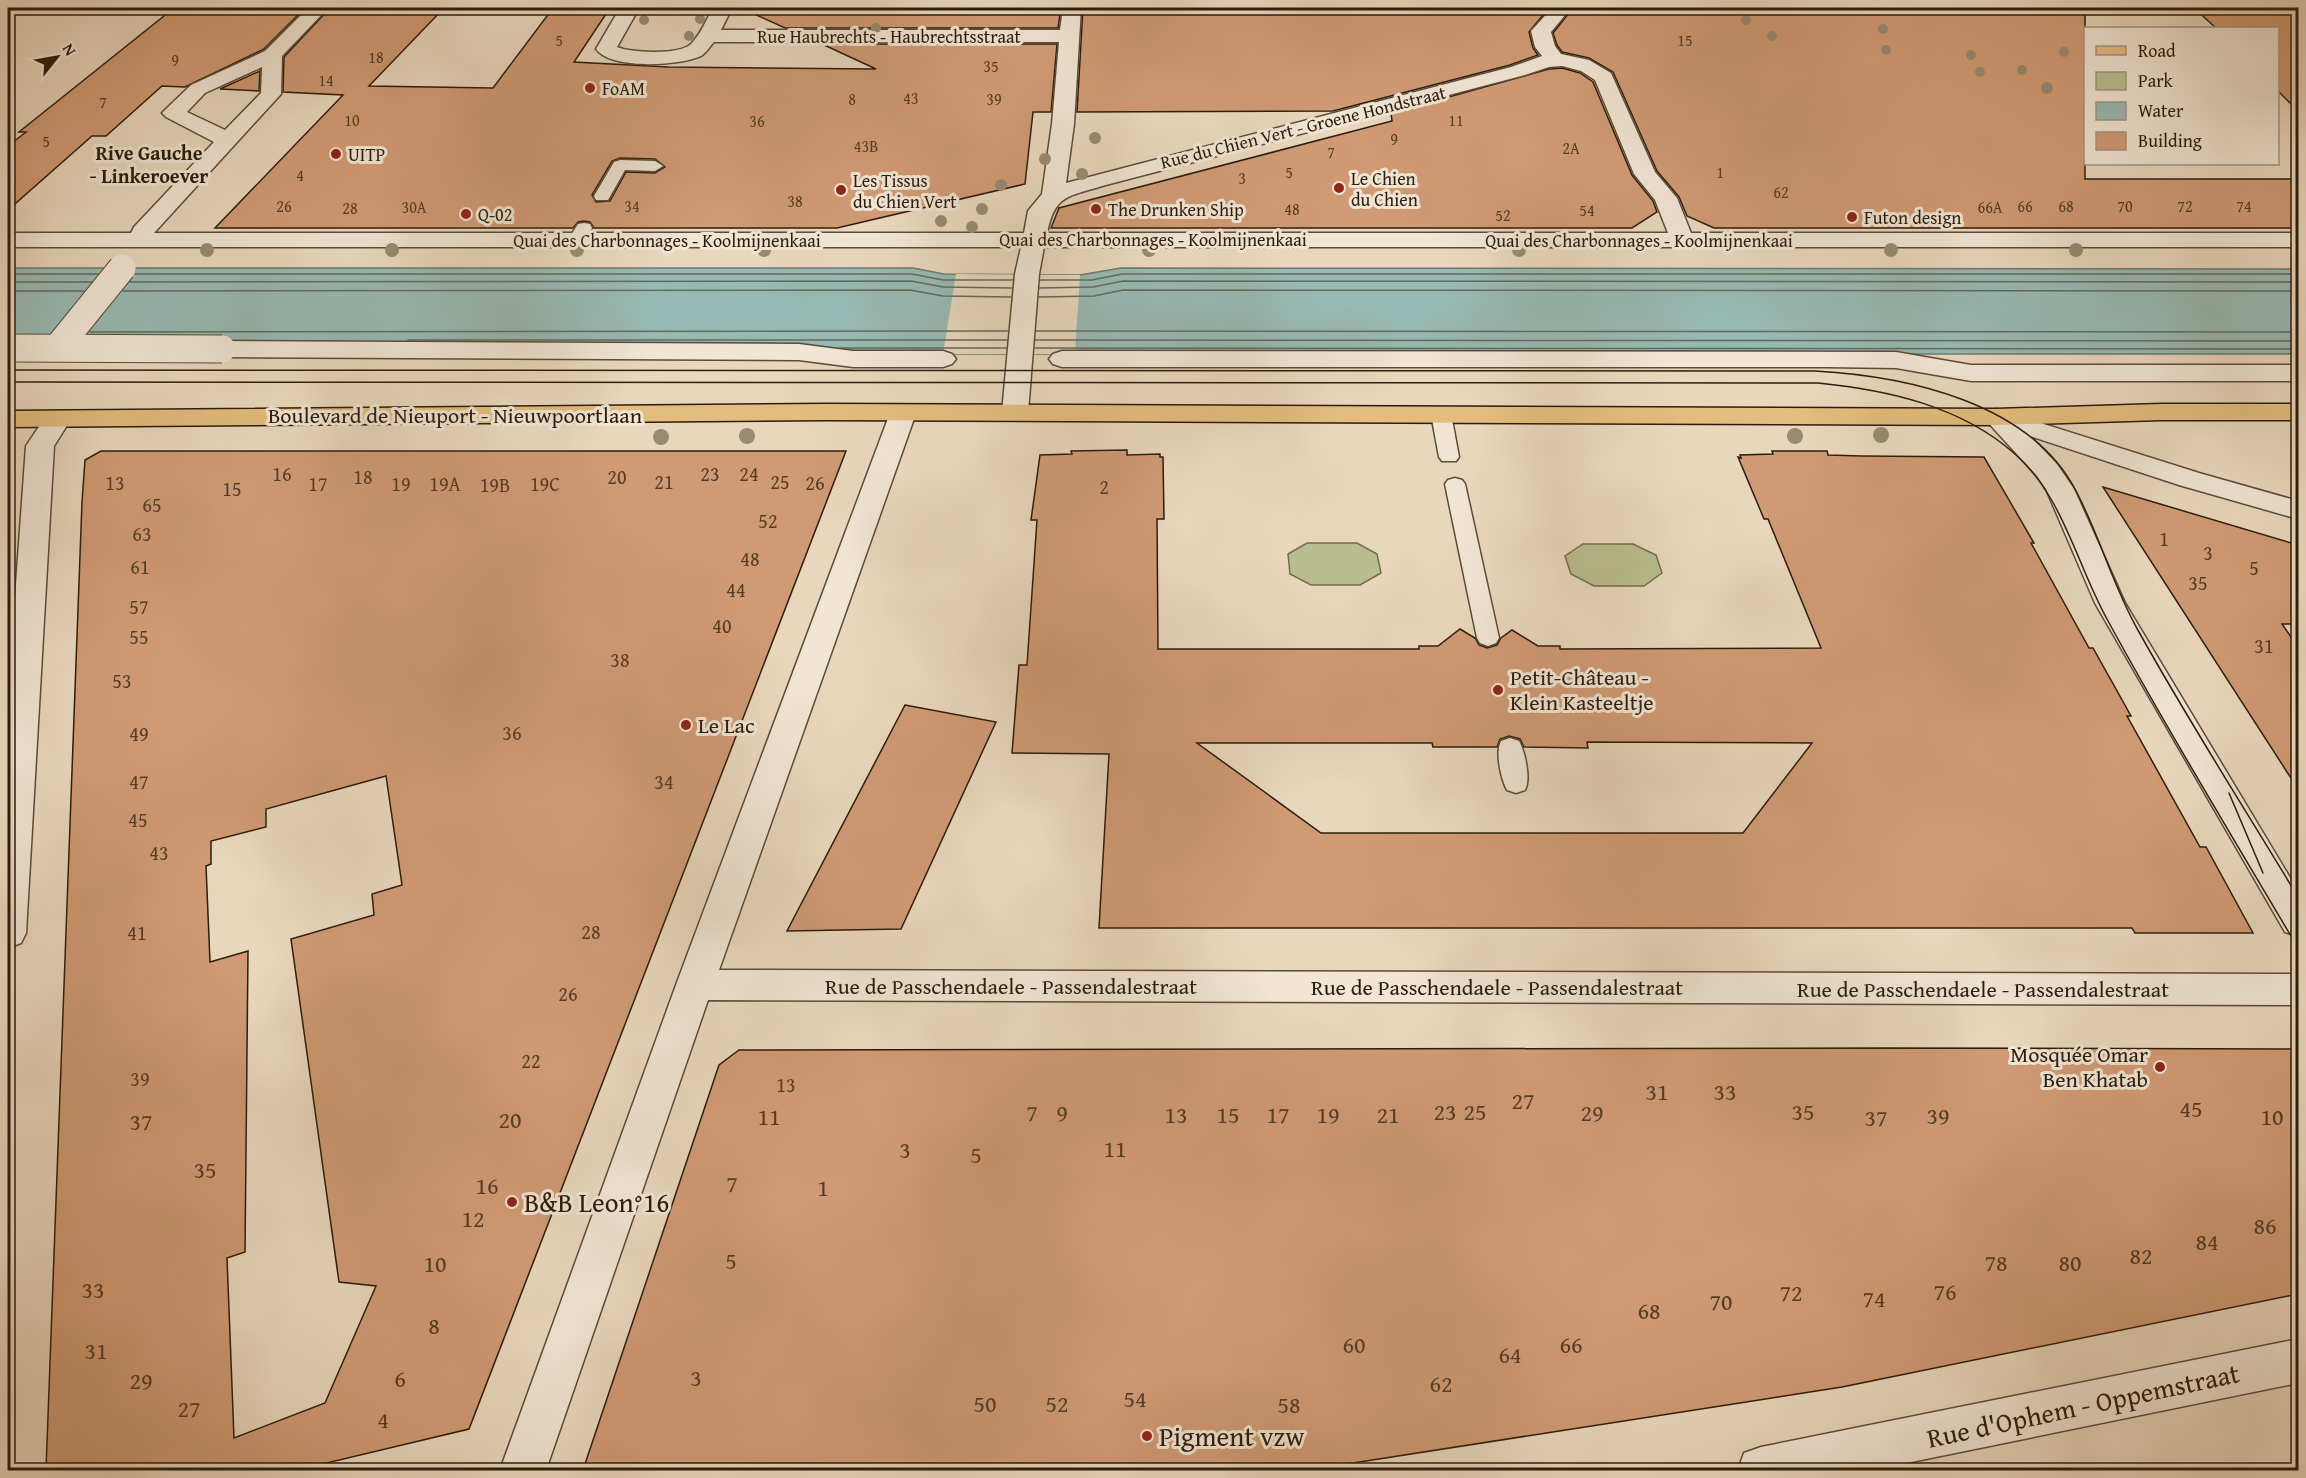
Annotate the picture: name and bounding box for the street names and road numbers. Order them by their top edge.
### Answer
street label: Rue Haubrechts - Haubrechtsstraat [757,23,1021,50]
street label: Rue du Chien Vert - Groene Hondstraat [1157,78,1449,176]
street label: Quai des Charbonnages - Koolmijnenkaai [999,226,1307,253]
street label: Quai des Charbonnages - Koolmijnenkaai [513,227,821,254]
street label: Quai des Charbonnages - Koolmijnenkaai [1485,227,1793,254]
street label: Boulevard de Nieuport - Nieuwpoortlaan [268,399,643,431]
street label: Rue de Passchendaele - Passendalestraat [825,970,1197,1002]
street label: Rue de Passchendaele - Passendalestraat [1311,971,1683,1003]
street label: Rue de Passchendaele - Passendalestraat [1797,973,2169,1005]
street label: Rue d'Ophem - Oppemstraat [1923,1352,2243,1458]

